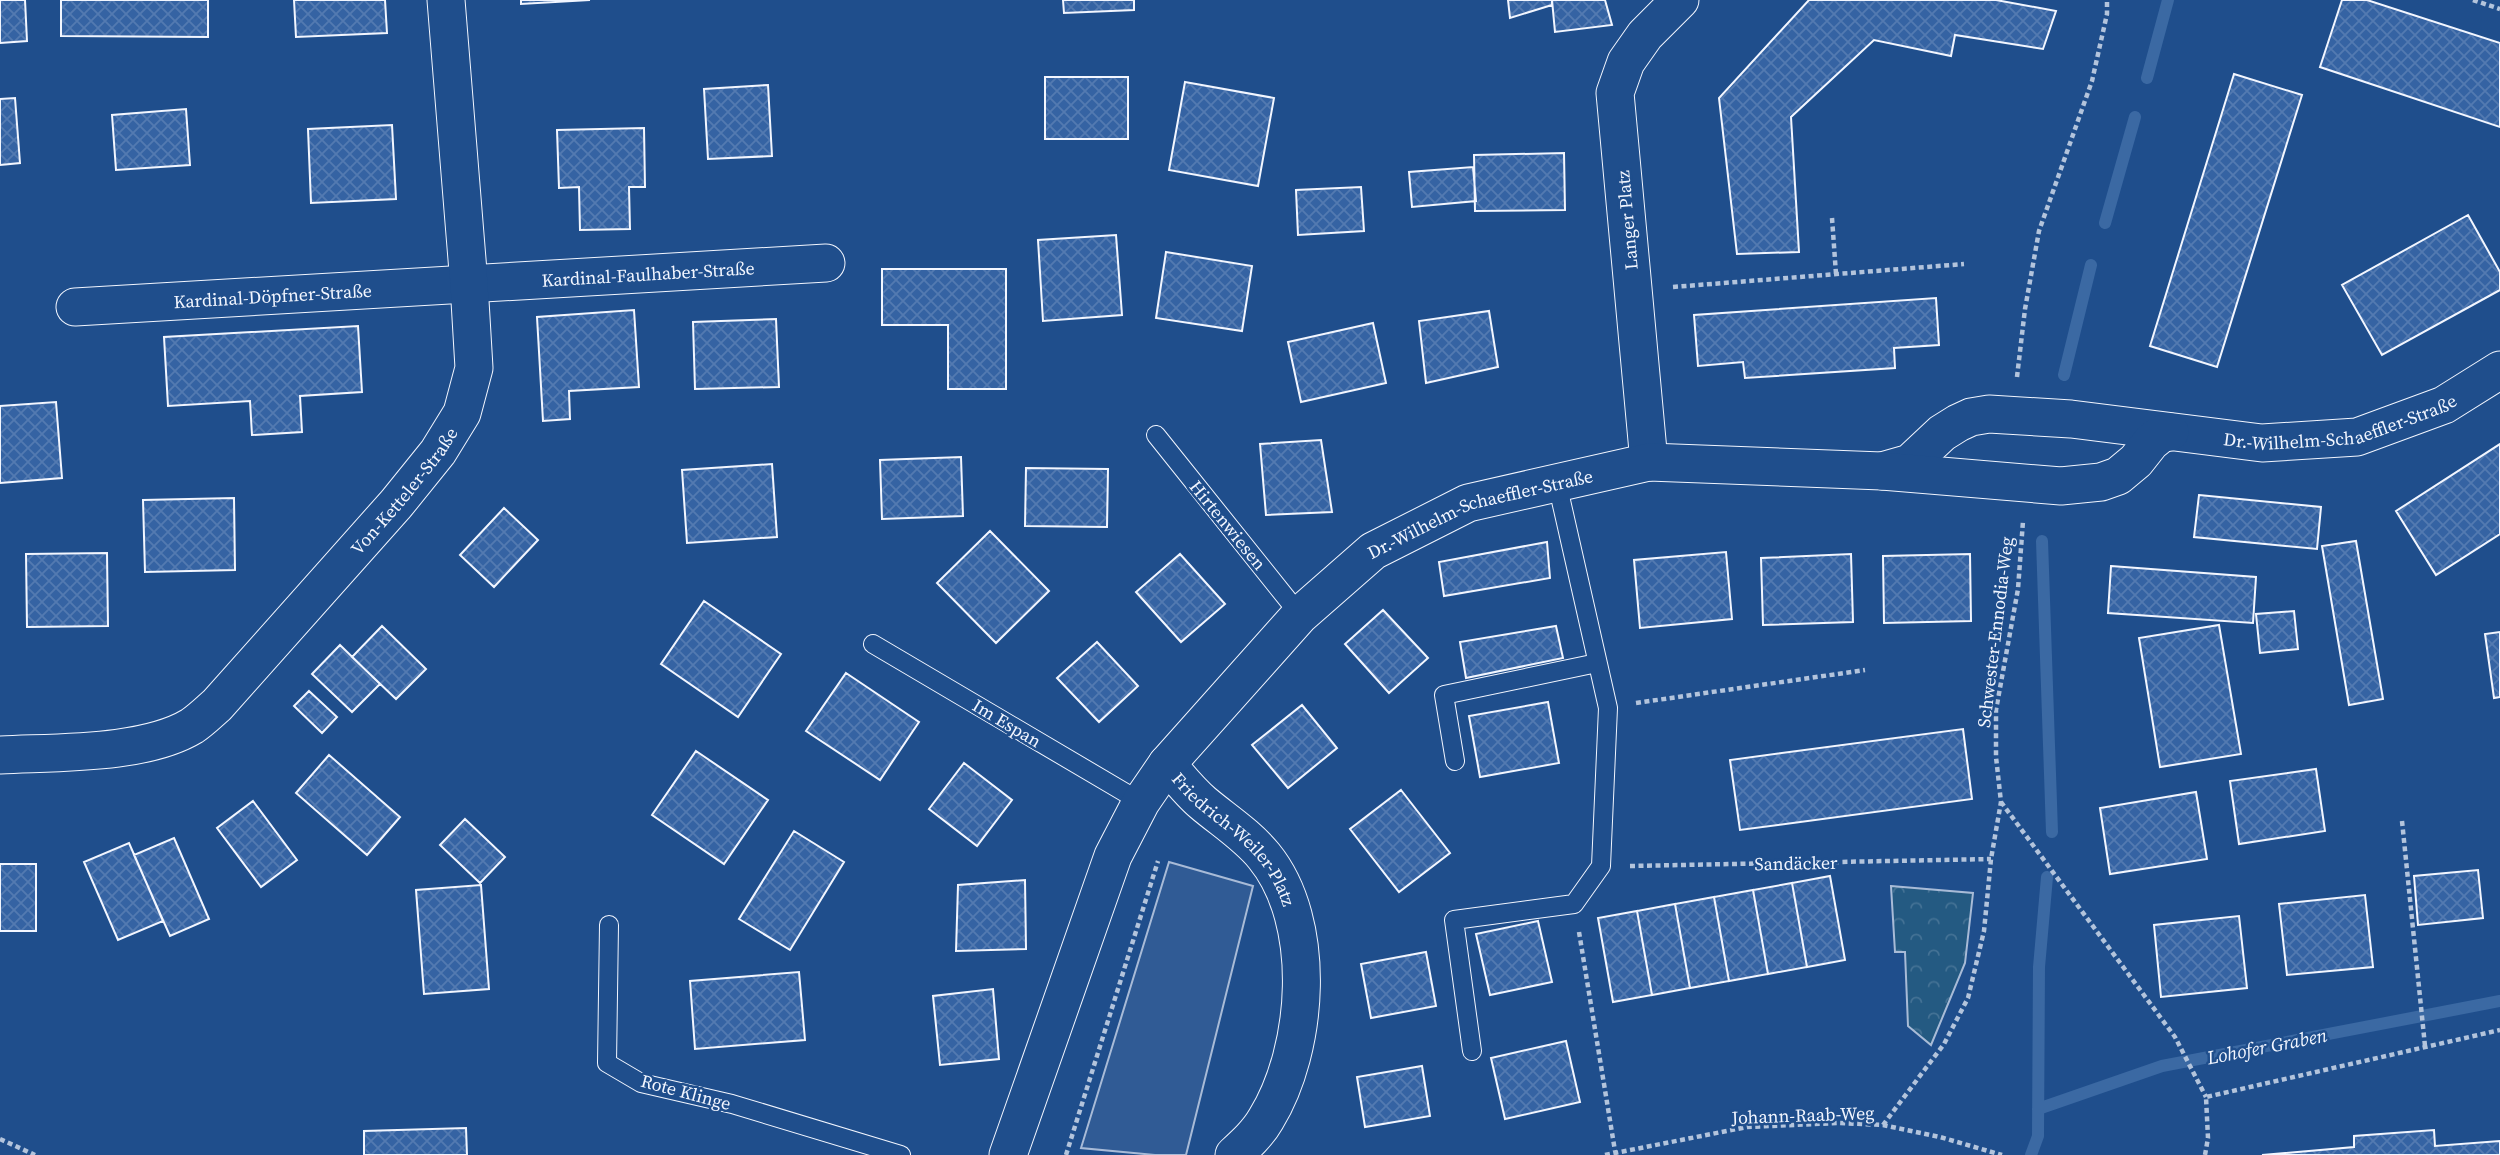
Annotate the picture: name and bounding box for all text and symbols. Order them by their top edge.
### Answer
street label: Langer Platz [1610,169,1644,271]
street label: Kardinal-Faulhaber-Straße [541,255,755,292]
street label: Kardinal-Döpfner-Straße [173,277,372,314]
street label: Dr.-Wilhelm-Schaeffler-Straße [2222,388,2461,456]
street label: Von-Ketteler-Straße [344,422,463,560]
street label: Dr.-Wilhelm-Schaeffler-Straße [1363,463,1595,564]
street label: Hirtenwiesen [1184,475,1272,575]
street label: Schwester-Ennodia-Weg [1971,535,2019,729]
street label: Im Espan [968,693,1046,753]
street label: Friedrich-Weiler-Platz [1167,767,1302,909]
street label: Sandäcker [1754,850,1838,876]
water label: Lohofer Graben [2204,1022,2330,1071]
street label: Rote Klinge [638,1068,734,1116]
street label: Johann-Raab-Weg [1730,1100,1875,1130]

